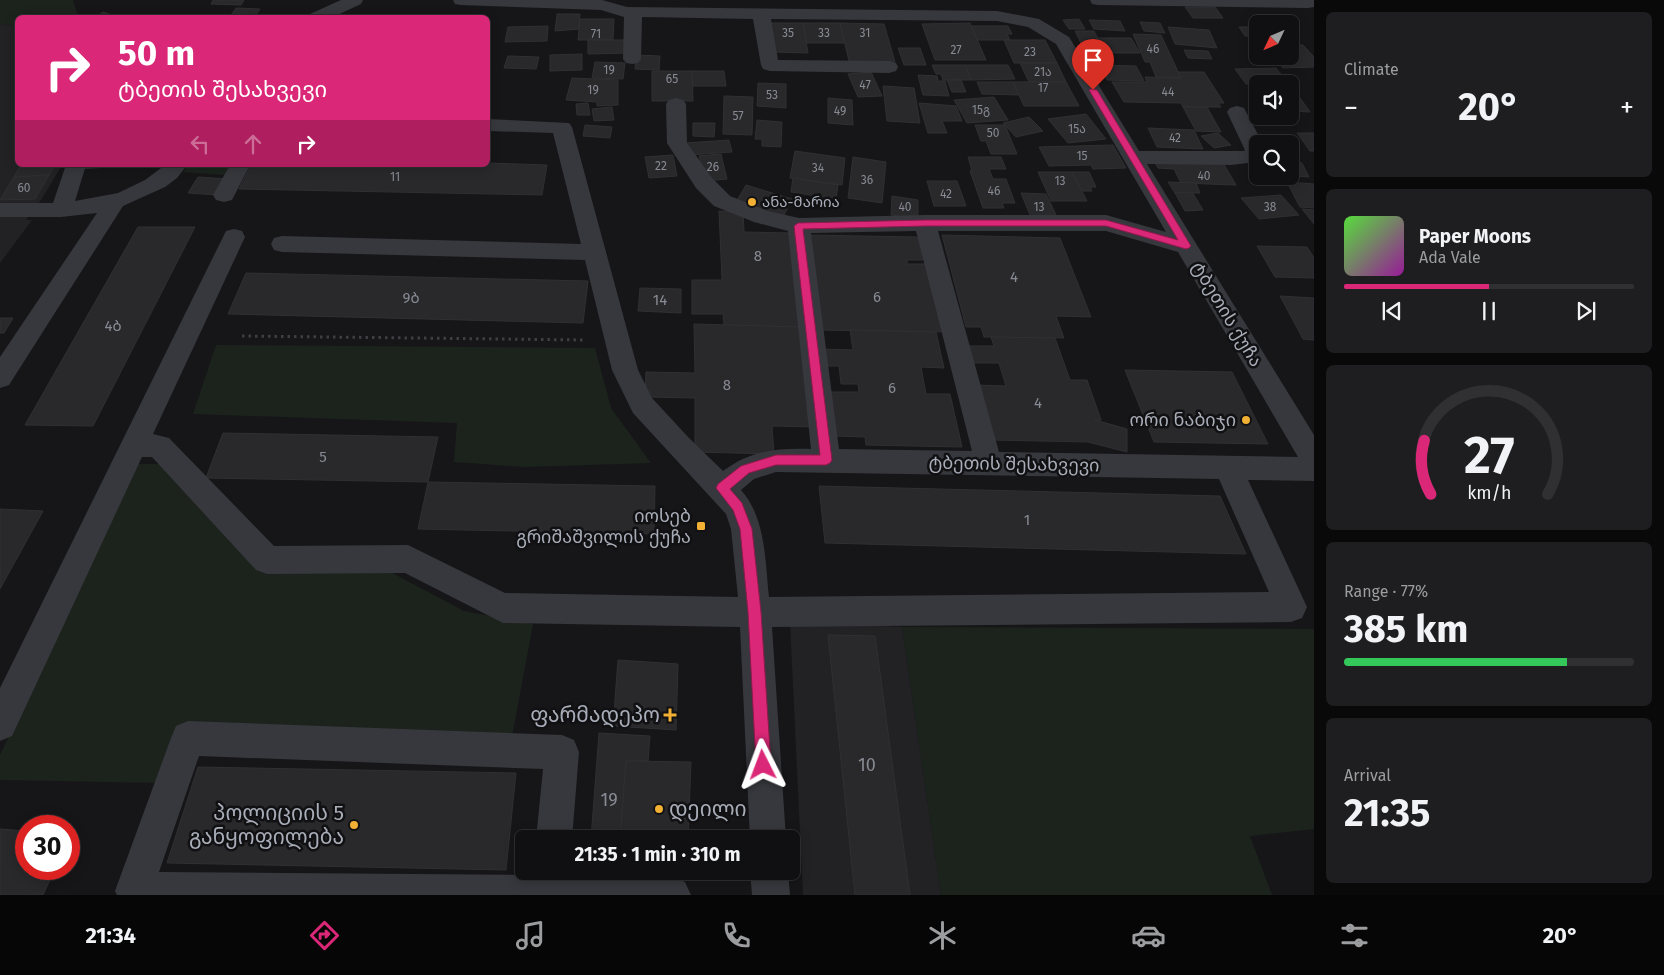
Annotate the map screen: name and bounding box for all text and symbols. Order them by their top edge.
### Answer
north arrow [1249,15,1299,65]
map controls [1249,15,1299,185]
house number: 35 [782,26,794,40]
house number: 33 [818,26,830,40]
house number: 31 [860,26,870,40]
house number: 71 [591,27,601,41]
text: 50 m [118,32,195,74]
icon: right [35,35,100,100]
pin [1072,39,1114,90]
house number: 46 [1147,42,1159,56]
house number: 27 [950,43,962,57]
house number: 23 [1024,45,1036,59]
icon: arrive [1079,46,1107,74]
text: Climate [1344,60,1399,79]
house number: 19 [603,63,615,77]
house number: 21ა [1034,65,1052,79]
house number: 65 [666,72,678,86]
button: sound [1249,75,1299,125]
text: ტბეთის შესახვევი [118,76,327,103]
house number: 47 [859,78,871,92]
house number: 17 [1038,81,1048,95]
house number: 19 [587,83,599,97]
text: 20° [1458,84,1520,130]
house number: 44 [1162,85,1175,99]
house number: 53 [766,88,778,102]
text: − [1344,91,1358,124]
text: + [1620,91,1634,124]
house number: 15გ [972,103,990,117]
house number: 49 [834,104,846,118]
house number: 57 [732,109,744,123]
house number: 15ა [1068,122,1086,136]
house number: 50 [987,126,1000,140]
icon: left [186,130,214,158]
icon: ahead [239,130,267,158]
icon: right [292,130,320,158]
house number: 42 [1169,131,1181,145]
button: search [1249,135,1299,185]
house number: 15 [1076,149,1088,163]
house number: 22 [655,159,667,173]
house number: 26 [707,160,719,174]
house number: 34 [812,161,825,175]
house number: 40 [1197,169,1211,183]
house number: 11 [390,170,400,184]
house number: 36 [861,173,873,187]
house number: 13 [1054,174,1066,188]
house number: 60 [17,181,31,195]
house number: 46 [988,184,1000,198]
house number: 42 [940,187,952,201]
place label: ანა-მარია [762,193,840,211]
marker: ანა-მარია [746,196,758,208]
house number: 40 [898,200,912,214]
house number: 13 [1033,200,1045,214]
house number: 38 [1264,200,1277,214]
text: Paper Moons [1419,225,1531,248]
house number: 8 [754,247,762,265]
text: Ada Vale [1419,248,1481,267]
street label: ტბეთის ქუჩა [1187,257,1267,371]
house number: 4 [1010,268,1018,286]
house number: 6 [873,288,881,306]
house number: 9ბ [403,289,419,307]
house number: 14 [653,291,667,309]
icon: previous [1378,297,1406,325]
icon: pause [1475,297,1503,325]
icon: next [1572,297,1600,325]
house number: 4ბ [104,317,122,335]
house number: 8 [723,376,731,394]
house number: 6 [888,379,896,397]
house number: 4 [1034,394,1042,412]
place label: ორი ნაბიჯი [1130,409,1236,431]
marker: ორი ნაბიჯი [1240,414,1252,426]
text: 27 [1464,424,1514,487]
house number: 5 [319,448,327,466]
street label: ტბეთის შესახვევი [928,452,1100,476]
text: km/h [1467,482,1511,504]
place label: იოსებ გრიშაშვილის ქუჩა [516,505,691,548]
house number: 1 [1024,511,1030,529]
marker: იოსებ გრიშაშვილის ქუჩა [695,520,707,532]
text: Range · 77% [1344,582,1428,601]
text: 385 km [1344,606,1468,652]
place label: ფარმადეპო [530,702,660,728]
marker: ფარმადეპო [664,709,676,721]
position arrow [736,738,788,790]
house number: 10 [858,754,876,776]
text: Arrival [1344,766,1391,785]
house number: 19 [600,789,618,811]
text: 21:35 [1344,790,1430,836]
place label: დეილი [669,796,747,822]
place label: პოლიციის 5 განყოფილება [189,800,344,850]
marker: დეილი [653,803,665,815]
speed limit sign: 30 [15,815,80,880]
marker: პოლიციის 5 განყოფილება [348,819,360,831]
text: 21:35 · 1 min · 310 m [575,843,740,866]
icon: directions [307,918,342,953]
icon: music [513,918,548,953]
icon: phone [719,918,754,953]
icon: climate [925,918,960,953]
icon: car [1131,918,1166,953]
icon: filters [1337,918,1372,953]
text: 21:34 [85,922,136,949]
text: 20° [1543,922,1578,949]

